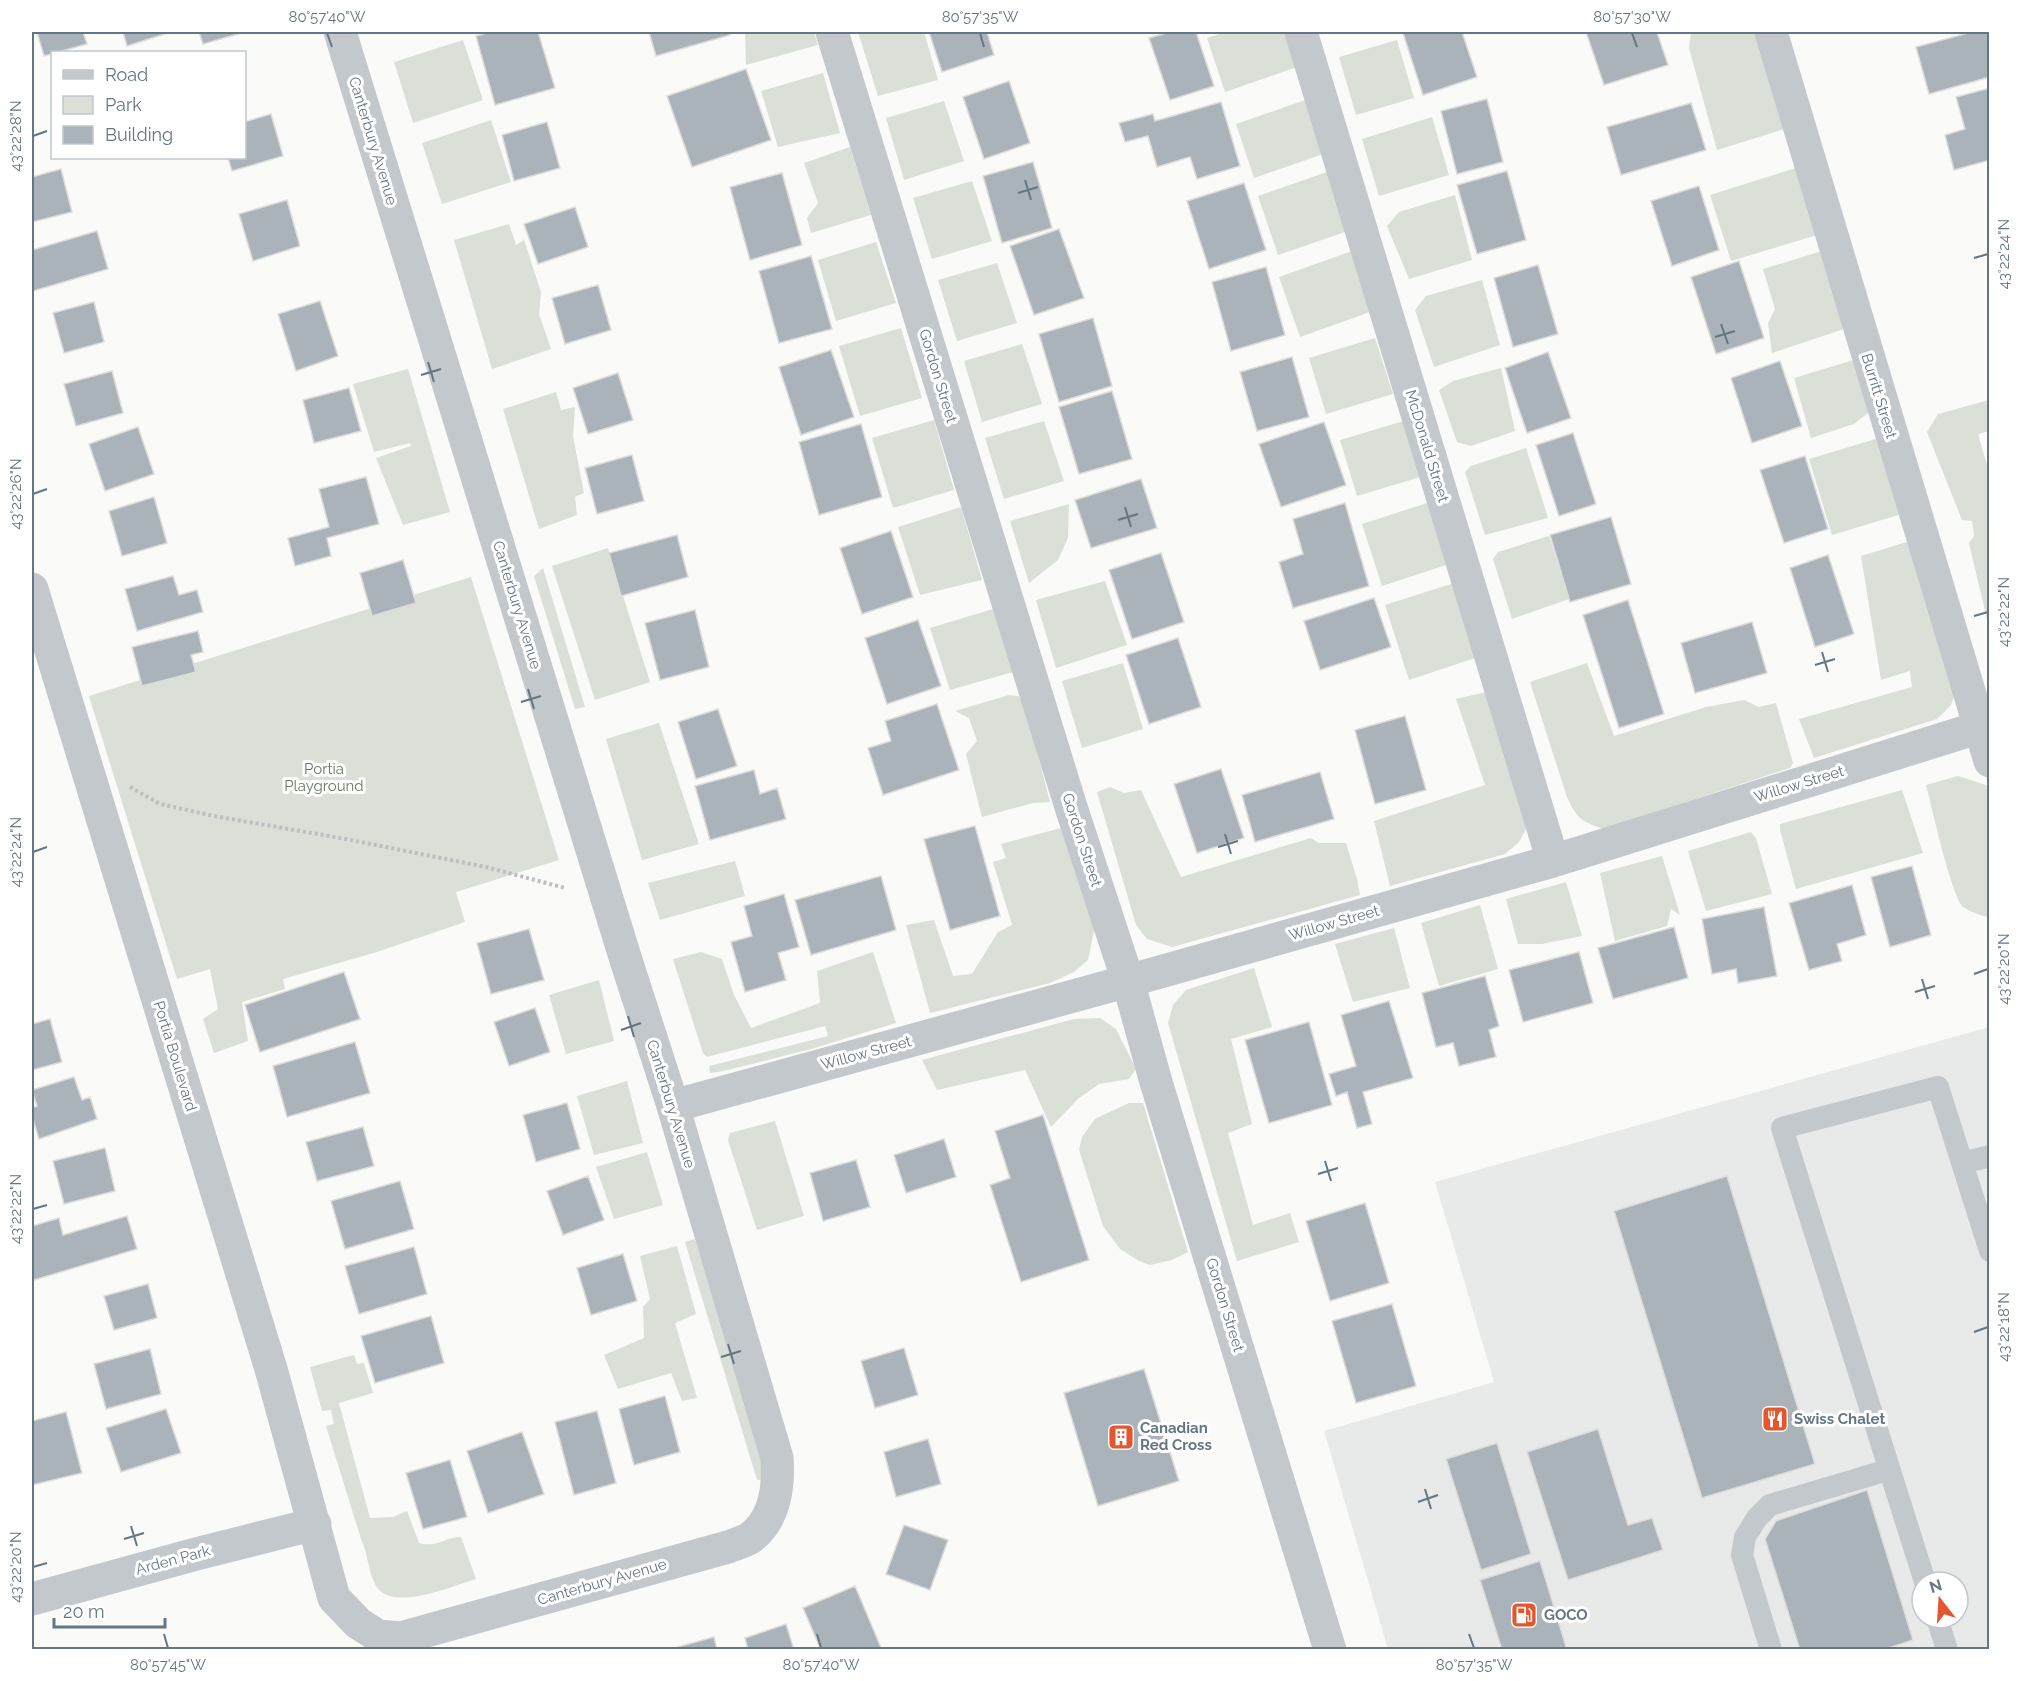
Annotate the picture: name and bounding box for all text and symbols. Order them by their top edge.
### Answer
text: 80°57'40"W [289,8,366,26]
text: 80°57'35"W [942,8,1019,26]
text: 80°57'30"W [1593,8,1671,26]
legend [51,51,246,159]
text: Road [105,64,148,85]
street label: Canterbury Avenue [345,75,401,208]
text: Park [105,94,142,115]
text: 43°22'28"N [7,100,25,172]
text: Building [105,124,173,145]
text: 43°22'24"N [1995,219,2013,289]
street label: Gordon Street [915,327,961,425]
street label: Burritt Street [1858,351,1900,441]
street label: McDonald Street [1401,388,1453,504]
text: 43°22'26"N [7,458,25,530]
street label: Canterbury Avenue [489,539,545,672]
text: 43°22'22"N [1995,577,2013,647]
park label: Portia Playground [284,760,364,795]
street label: Willow Street [1752,762,1846,806]
street label: Gordon Street [1058,791,1106,889]
text: 43°22'24"N [7,817,25,887]
street label: Willow Street [1287,902,1381,944]
text: 43°22'20"N [1995,933,2013,1005]
street label: Portia Boulevard [150,999,200,1113]
street label: Willow Street [819,1032,913,1074]
street label: Canterbury Avenue [643,1038,699,1171]
text: 43°22'22"N [7,1174,25,1244]
street label: Gordon Street [1202,1256,1248,1354]
text: 43°22'18"N [1995,1292,2013,1362]
restaurant icon: Swiss Chalet [1760,1404,1790,1434]
place label: Swiss Chalet [1794,1410,1885,1428]
place label: Canadian Red Cross [1140,1419,1212,1454]
building icon: Canadian Red Cross [1106,1422,1136,1452]
text: 43°22'20"N [7,1531,25,1603]
street label: Arden Park [134,1541,212,1579]
street label: Canterbury Avenue [535,1555,669,1609]
north arrow [1910,1570,1970,1630]
text: N [1927,1575,1944,1597]
scale bar [54,1591,165,1629]
fuel station icon: GOCO [1509,1600,1539,1630]
text: 20 m [63,1601,105,1622]
place label: GOCO [1544,1606,1588,1624]
text: 80°57'45"W [130,1656,206,1674]
text: 80°57'40"W [783,1656,860,1674]
text: 80°57'35"W [1436,1656,1513,1674]

